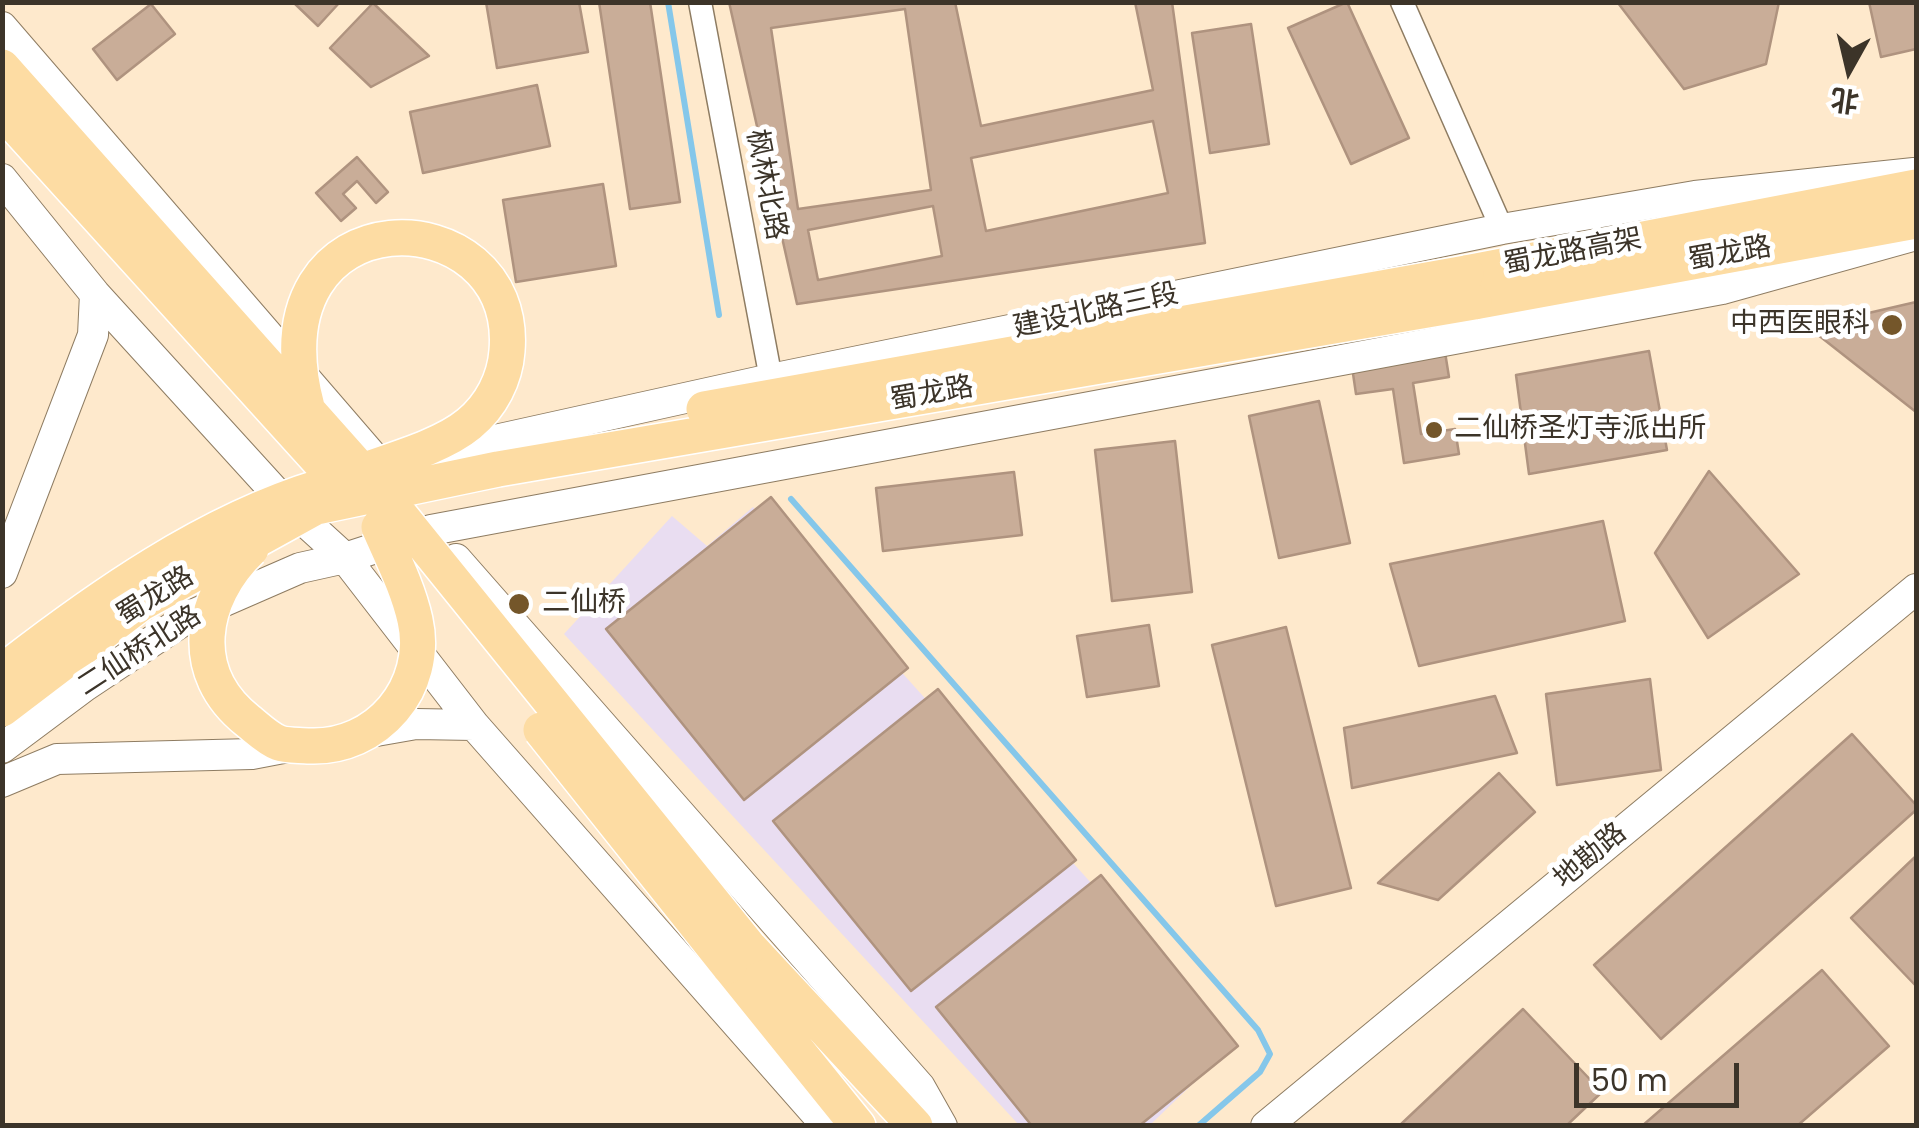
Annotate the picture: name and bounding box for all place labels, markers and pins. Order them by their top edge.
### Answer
place label: 中西医眼科 [1730,308,1870,342]
marker: 中西医眼科 [1879,312,1905,338]
place label: 二仙桥圣灯寺派出所 [1454,413,1706,447]
marker: 二仙桥圣灯寺派出所 [1423,419,1445,441]
place label: 二仙桥 [542,587,626,621]
marker: 二仙桥 [506,591,532,617]

